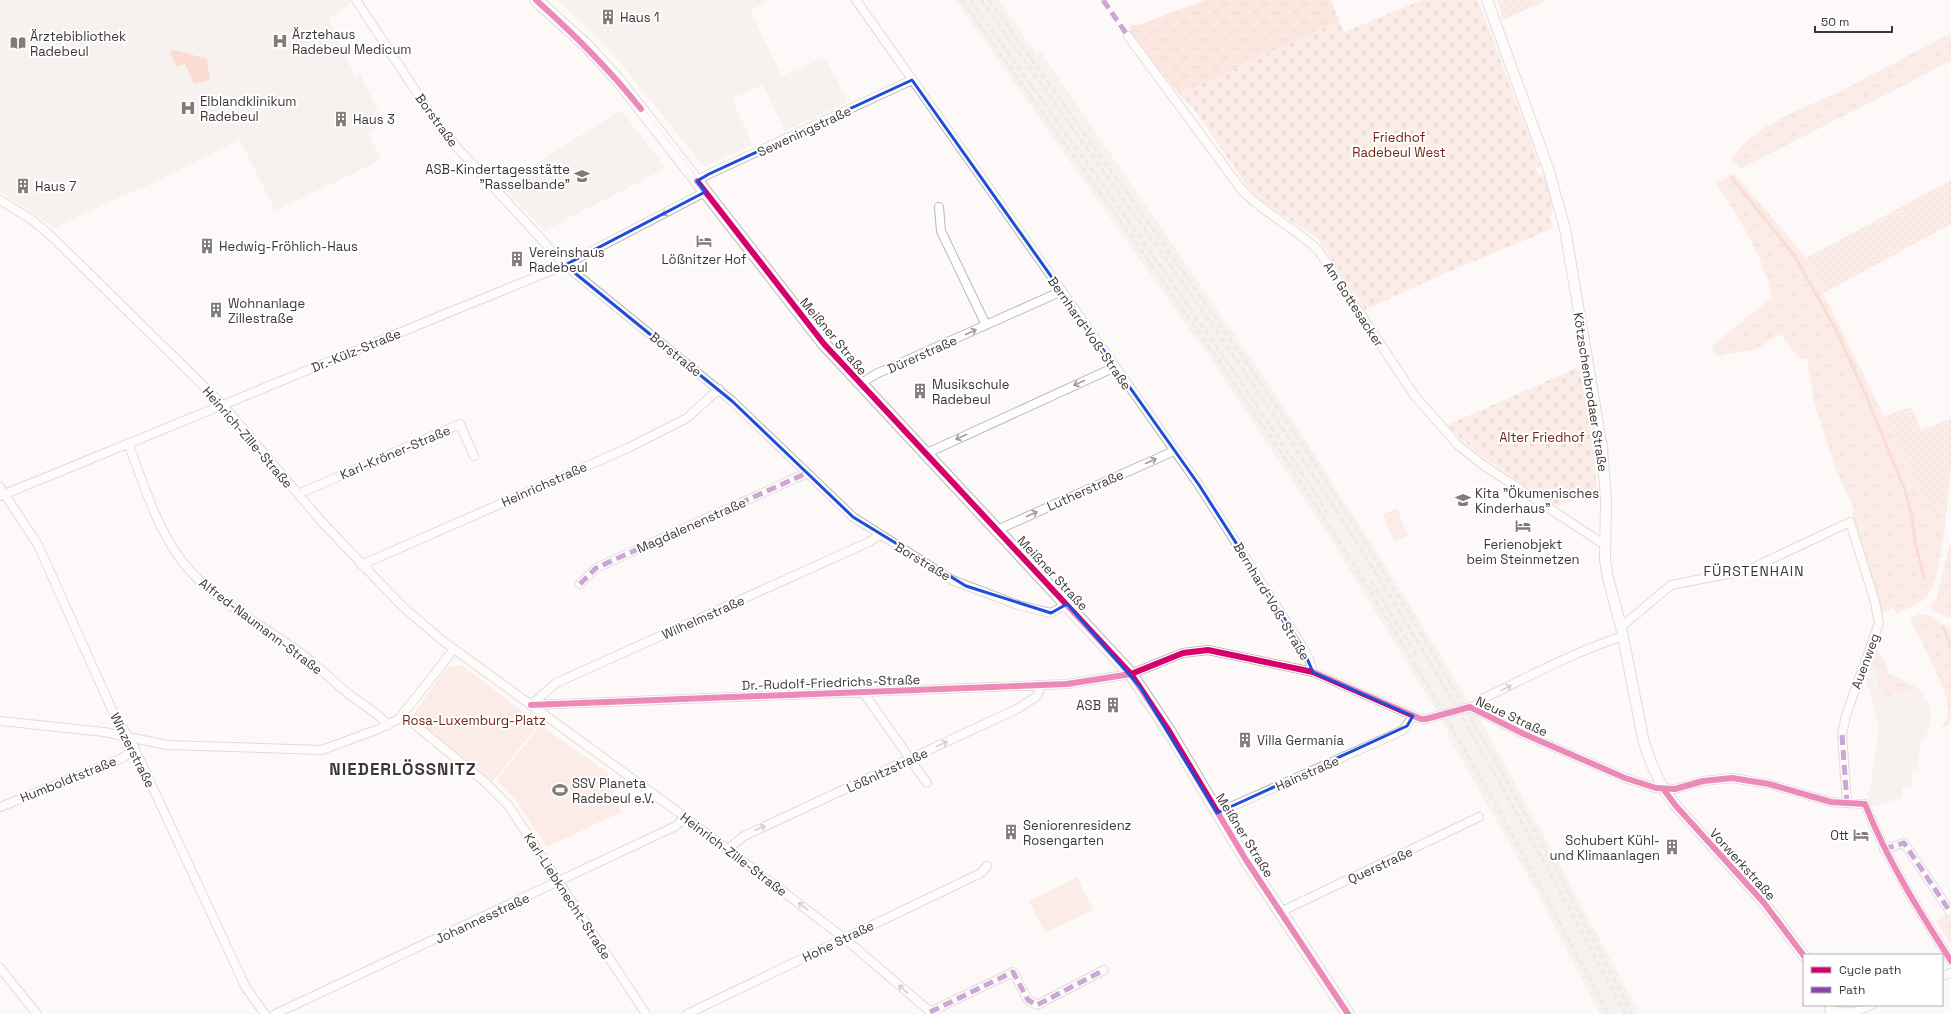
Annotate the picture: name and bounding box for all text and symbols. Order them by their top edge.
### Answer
building icon: Haus 1 [599,8,617,26]
scale bar [1815,8,1892,34]
place label: Haus 1 [620,9,659,26]
text: 50 m [1821,14,1849,30]
place label: Ärztehaus Radebeul Medicum [292,26,412,58]
place label: Ärztebibliothek Radebeul [30,28,126,60]
hospital icon: Ärztehaus Radebeul Medicum [271,32,289,50]
library icon: Ärztebibliothek Radebeul [9,34,27,52]
street label: Borstraße [411,90,462,150]
place label: Elblandklinikum Radebeul [200,93,297,125]
hospital icon: Elblandklinikum Radebeul [179,99,197,117]
street label: Seweningstraße [755,102,854,161]
building icon: Haus 3 [332,110,350,128]
place label: Haus 3 [353,111,395,128]
park label: Friedhof Radebeul West [1352,129,1446,161]
place label: ASB-Kindertagesstätte "Rasselbande" [425,161,570,193]
school or university icon: ASB-Kindertagesstätte "Rasselbande" [573,167,591,185]
building icon: Haus 7 [14,177,32,195]
place label: Haus 7 [35,178,76,195]
one-way arrow [661,208,673,216]
hotel icon: Lößnitzer Hof [695,232,713,250]
building icon: Hedwig-Fröhlich-Haus [198,237,216,255]
place label: Hedwig-Fröhlich-Haus [219,238,358,255]
place label: Vereinshaus Radebeul [529,244,605,276]
building icon: Vereinshaus Radebeul [508,250,526,268]
place label: Lößnitzer Hof [662,251,747,268]
street label: Am Gottesacker [1320,258,1388,350]
street label: Bernhard-Voß-Straße [1044,273,1135,393]
street label: Meißner Straße [796,294,871,379]
place label: Wohnanlage Zillestraße [228,295,305,327]
building icon: Wohnanlage Zillestraße [207,301,225,319]
street label: Kötzschenbrodaer Straße [1570,311,1612,473]
street label: Dr.-Külz-Straße [309,325,403,376]
street label: Borstraße [646,328,705,381]
one-way arrow [965,328,977,335]
street label: Dürerstraße [885,332,960,377]
place label: Musikschule Radebeul [932,376,1009,408]
one-way arrow [1073,380,1085,387]
building icon: Musikschule Radebeul [911,382,929,400]
street label: Heinrich-Zille-Straße [199,383,296,492]
street label: Karl-Kröner-Straße [337,422,453,483]
park label: Alter Friedhof [1499,429,1585,446]
one-way arrow [955,434,967,441]
one-way arrow [1144,457,1156,464]
street label: Heinrichstraße [499,458,590,511]
street label: Lutherstraße [1044,466,1126,515]
place label: Kita "Ökumenisches Kinderhaus" [1475,485,1599,517]
school or university icon: Kita "Ökumenisches Kinderhaus" [1454,491,1472,509]
street label: Magdalenenstraße [634,494,749,557]
one-way arrow [1026,510,1038,517]
hotel icon: Ferienobjekt beim Steinmetzen [1514,517,1532,535]
street label: Meißner Straße [1014,532,1092,614]
place label: Ferienobjekt beim Steinmetzen [1466,536,1580,568]
street label: Borstraße [892,538,954,585]
street label: Bernhard-Voß-Straße [1230,539,1314,663]
district label: FÜRSTENHAIN [1703,562,1805,580]
street label: Alfred-Naumann-Straße [196,574,326,678]
street label: Wilhelmstraße [659,592,747,643]
street label: Auenweg [1848,631,1883,691]
street label: Dr.-Rudolf-Friedrichs-Straße [741,671,921,694]
one-way arrow [1500,684,1512,691]
street label: Neue Straße [1473,692,1550,740]
building icon: ASB [1104,696,1122,714]
place label: ASB [1076,697,1101,714]
street label: Winzerstraße [106,710,159,791]
park label: Rosa-Luxemburg-Platz [402,712,546,729]
building icon: Villa Germania [1236,731,1254,749]
place label: Villa Germania [1257,732,1344,749]
one-way arrow [935,740,947,747]
street label: Lößnitzstraße [844,744,931,797]
street label: Humboldtstraße [18,752,119,807]
street label: Hainstraße [1273,752,1342,795]
district label: NIEDERLÖSSNITZ [329,758,477,780]
place label: SSV Planeta Radebeul e.V. [572,775,654,807]
sports icon: SSV Planeta Radebeul e.V. [551,781,569,799]
street label: Meißner Straße [1212,790,1277,881]
street label: Heinrich-Zille-Straße [677,809,790,900]
place label: Seniorenresidenz Rosengarten [1023,817,1132,849]
building icon: Seniorenresidenz Rosengarten [1002,823,1020,841]
one-way arrow [754,824,766,832]
street label: Vorwerkstraße [1706,825,1779,904]
hotel icon: Ott [1852,826,1870,844]
place label: Ott [1830,827,1849,844]
street label: Karl-Liebknecht-Straße [520,830,615,963]
place label: Schubert Kühl- und Klimaanlagen [1549,832,1660,864]
building icon: Schubert Kühl- und Klimaanlagen [1663,838,1681,856]
street label: Querstraße [1345,843,1415,888]
street label: Johannesstraße [432,889,532,948]
one-way arrow [797,902,808,911]
street label: Hohe Straße [800,917,877,966]
legend [1803,954,1943,1006]
text: Cycle path [1839,962,1901,978]
text: Path [1839,982,1865,998]
one-way arrow [898,984,909,993]

